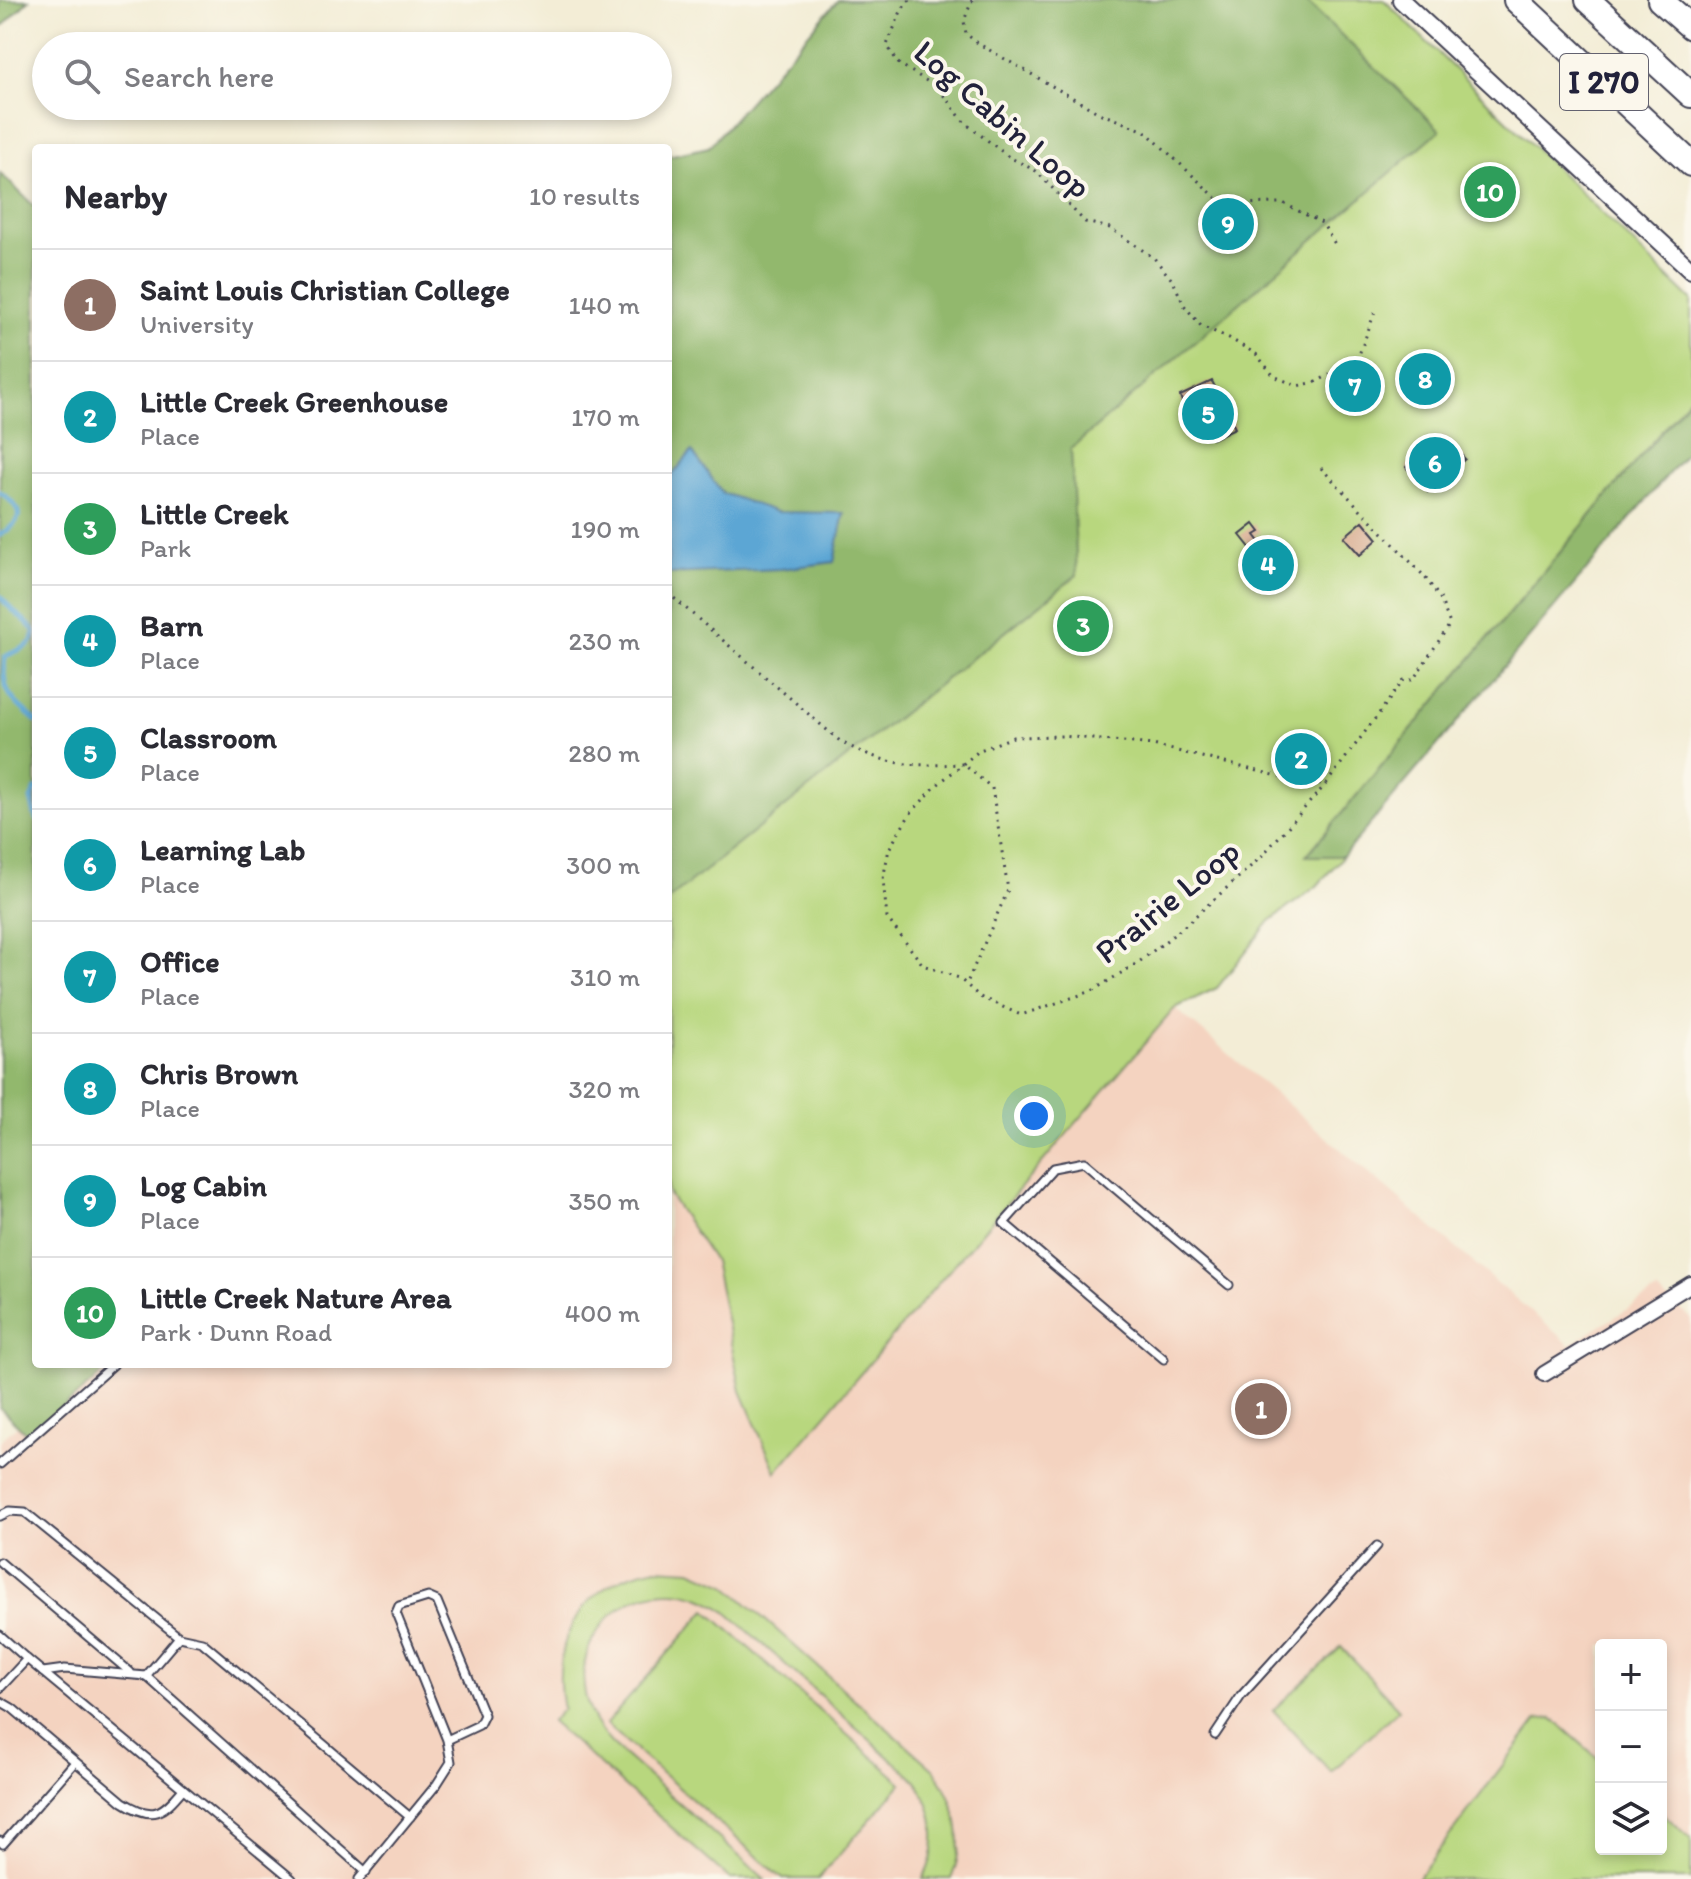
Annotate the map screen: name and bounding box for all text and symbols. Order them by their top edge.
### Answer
street label: Log Cabin Loop [906,31,1100,207]
search box [32,32,672,120]
icon: search [60,54,104,98]
road number: I 270 [1560,54,1648,110]
text: Search here [124,58,274,95]
pin: 10 [1464,162,1516,222]
text: Nearby [64,176,167,217]
text: 10 results [529,180,640,212]
pin: 9 [1202,194,1254,254]
text: Saint Louis Christian College [140,271,510,308]
text: 1 [84,289,96,321]
text: 140 m [569,289,640,321]
text: University [140,308,254,340]
pin: 8 [1399,349,1451,409]
pin: 7 [1329,356,1381,416]
text: Little Creek Greenhouse [140,383,448,420]
pin: 5 [1182,384,1234,444]
text: 2 [83,401,97,433]
text: 170 m [571,401,640,433]
text: Place [140,420,200,452]
pin: 6 [1409,433,1461,493]
text: Little Creek [140,495,289,532]
text: 3 [83,513,97,545]
text: 190 m [571,513,640,545]
text: Park [140,532,191,564]
pin: 4 [1242,535,1294,595]
pin: 3 [1057,596,1109,656]
text: Barn [140,607,203,644]
text: 4 [82,625,98,657]
text: 230 m [568,625,640,657]
text: Place [140,644,200,676]
text: Classroom [140,719,277,756]
pin: 2 [1275,729,1327,789]
text: 5 [83,737,97,769]
text: 280 m [568,737,640,769]
text: Place [140,756,200,788]
text: Learning Lab [140,831,305,868]
street label: Prairie Loop [1087,831,1248,972]
text: 6 [83,849,97,881]
text: 300 m [566,849,640,881]
text: Place [140,868,200,900]
text: Office [140,943,220,980]
text: 7 [84,961,96,993]
text: 310 m [570,961,640,993]
text: Place [140,980,200,1012]
text: Chris Brown [140,1055,298,1092]
text: 8 [83,1073,97,1105]
text: 320 m [568,1073,640,1105]
text: Place [140,1092,200,1124]
your location [1014,1096,1054,1136]
text: Log Cabin [140,1167,267,1204]
text: 9 [83,1185,97,1217]
text: 350 m [568,1185,640,1217]
text: Place [140,1204,200,1236]
text: Little Creek Nature Area [140,1279,452,1316]
text: 10 [76,1297,104,1329]
text: 400 m [565,1297,640,1329]
text: Park · Dunn Road [140,1316,332,1348]
pin: 1 [1235,1379,1287,1439]
map controls [1595,1639,1667,1855]
button: + [1595,1639,1667,1711]
button: − [1595,1711,1667,1783]
button: layers [1595,1783,1667,1855]

